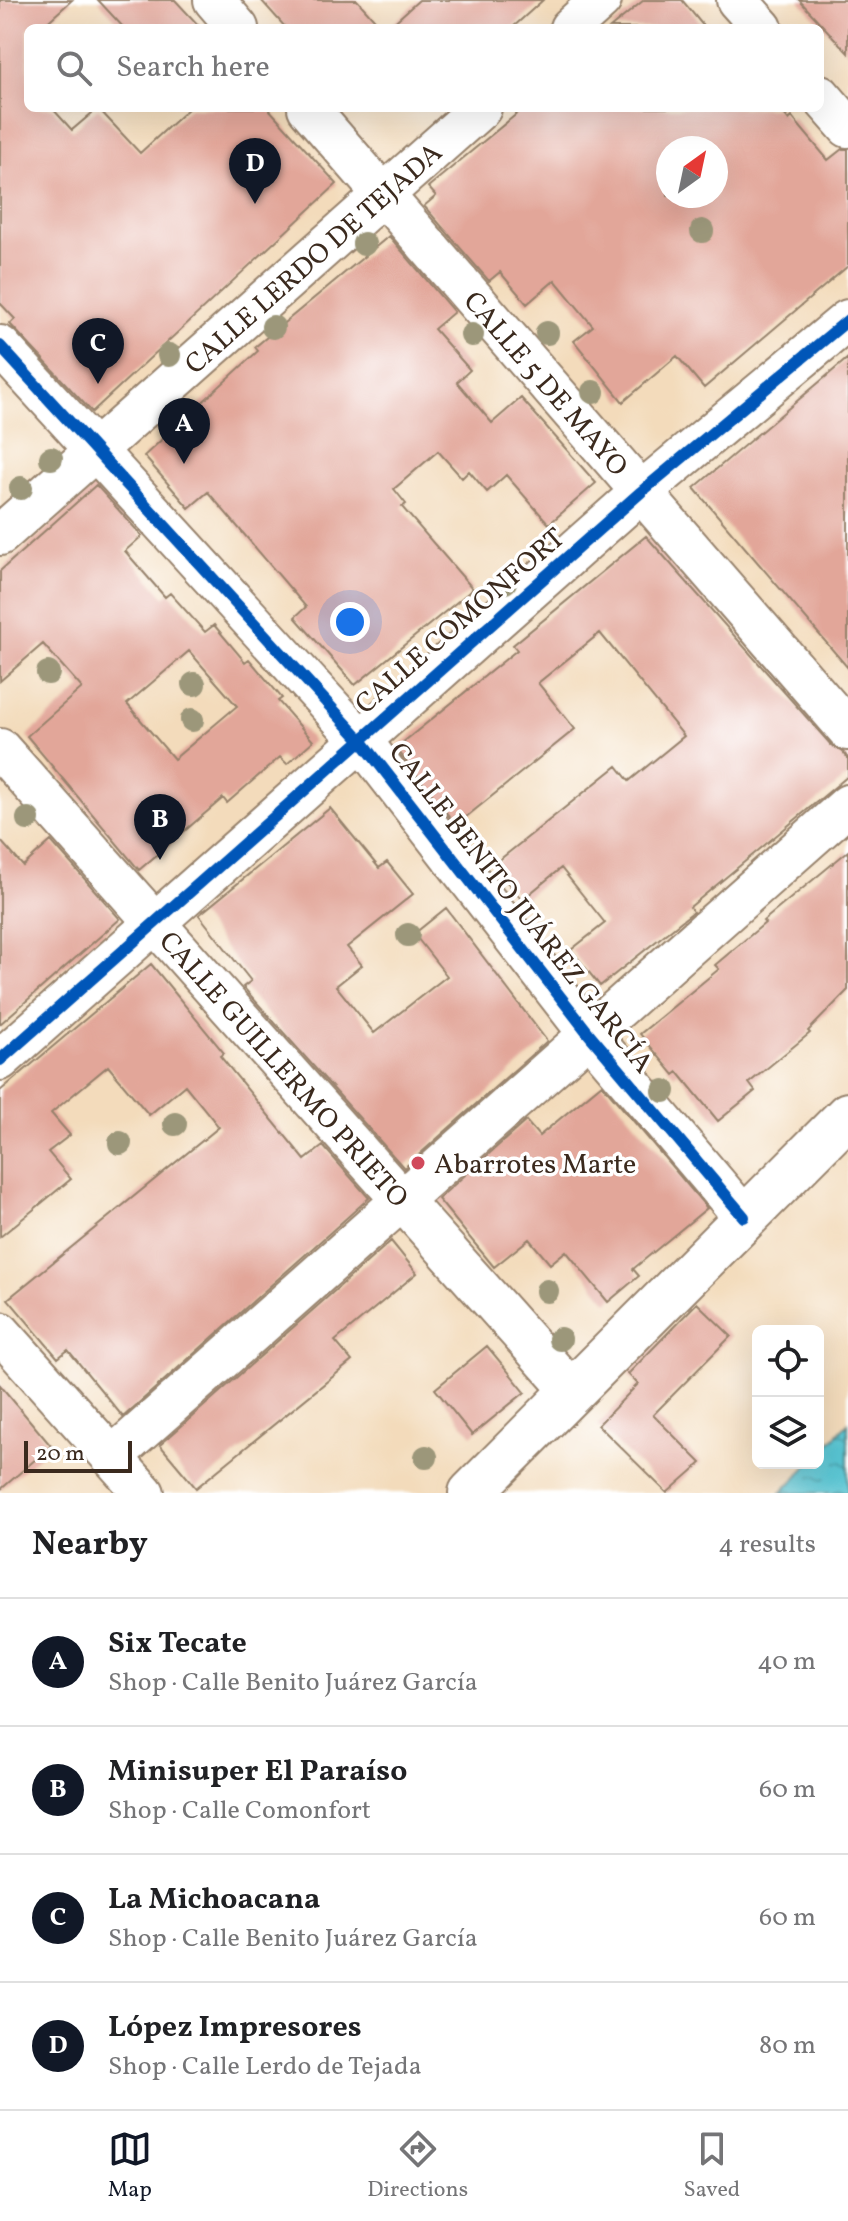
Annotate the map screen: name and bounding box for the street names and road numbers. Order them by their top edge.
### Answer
street label: CALLE LERDO DE TEJADA [178,134,448,382]
street label: CALLE 5 DE MAYO [453,283,636,486]
street label: CALLE COMONFORT [347,520,574,724]
street label: CALLE BENITO JUÁREZ GARCÍA [378,735,662,1082]
street label: CALLE GUILLERMO PRIETO [149,923,417,1217]

